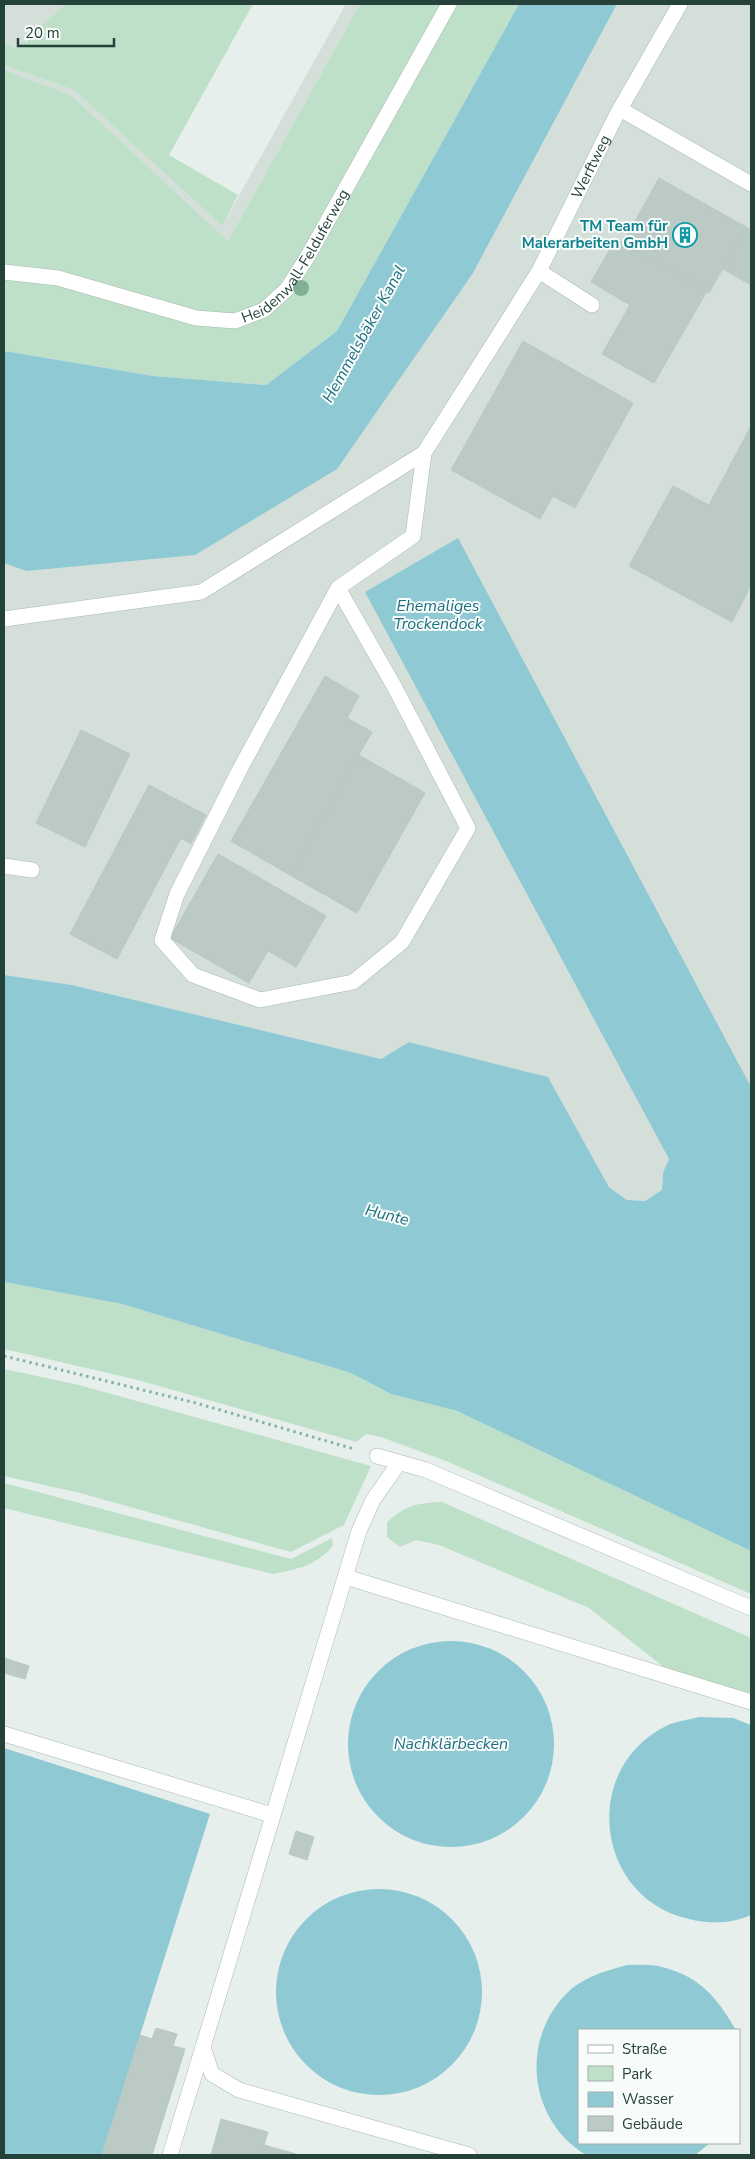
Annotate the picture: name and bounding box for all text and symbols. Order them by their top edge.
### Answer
scale bar [18,15,114,47]
text: 20 m [25,23,60,43]
street label: Werftweg [567,132,615,202]
street label: Heidenwall-Felduferweg [238,186,353,328]
place label: TM Team für Malerarbeiten GmbH [522,216,668,253]
building icon: TM Team für Malerarbeiten GmbH [672,222,698,248]
water label: Hemmelsbäker Kanal [317,261,411,407]
water label: Ehemaliges Trockendock [393,595,484,635]
water label: Hunte [363,1199,412,1231]
water label: Nachklärbecken [394,1733,508,1755]
legend [578,2029,740,2144]
text: Straße [622,2039,667,2059]
text: Park [622,2064,652,2084]
text: Wasser [622,2089,674,2109]
text: Gebäude [622,2114,683,2134]

